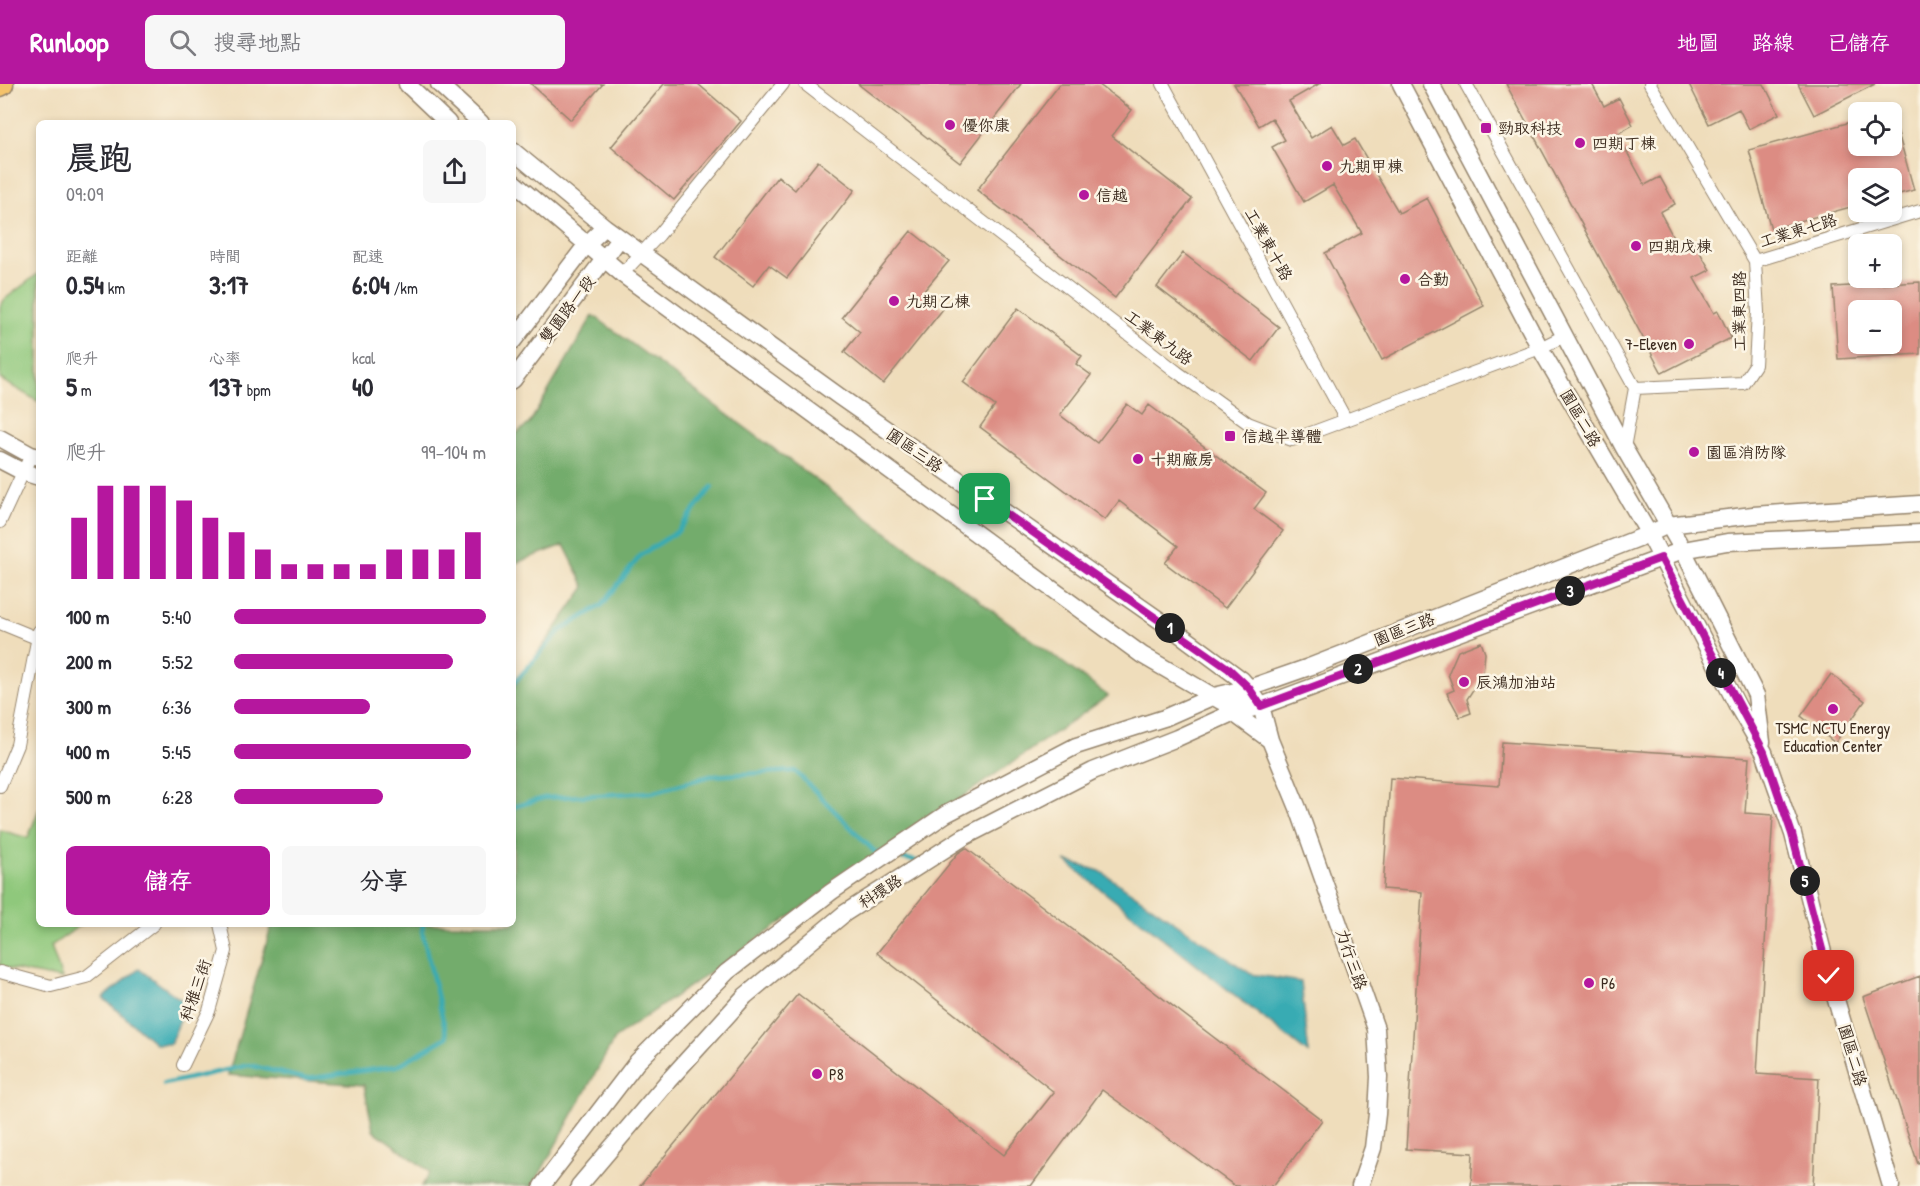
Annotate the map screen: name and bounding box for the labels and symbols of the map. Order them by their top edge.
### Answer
place label: 優你康 [962,114,1010,136]
place label: 勁取科技 [1498,117,1562,139]
marker: 優你康 [943,118,957,132]
marker: 勁取科技 [1479,121,1493,135]
place label: 四期丁棟 [1592,132,1657,154]
marker: 四期丁棟 [1573,136,1587,150]
place label: 九期甲棟 [1339,155,1404,177]
marker: 九期甲棟 [1320,159,1334,173]
place label: 信越 [1096,184,1128,206]
marker: 信越 [1077,188,1091,202]
street label: 工業東十路 [1240,204,1298,284]
street label: 工業東七路 [1757,208,1839,252]
place label: 四期戊棟 [1648,235,1713,257]
marker: 四期戊棟 [1629,239,1643,253]
place label: 合勤 [1417,268,1449,290]
street label: 雙園路一段 [534,270,600,348]
street label: 工業東四路 [1728,271,1750,351]
marker: 合勤 [1398,272,1412,286]
place label: 九期乙棟 [906,290,971,312]
marker: 九期乙棟 [887,294,901,308]
street label: 工業東九路 [1120,304,1198,370]
place label: 7-Eleven [1625,333,1677,355]
marker: 7-Eleven [1682,337,1696,351]
street label: 園區二路 [1555,385,1607,451]
street label: 園區三路 [882,423,948,477]
place label: 信越半導體 [1242,425,1322,447]
marker: 信越半導體 [1223,429,1237,443]
place label: 園區消防隊 [1706,441,1786,463]
marker: 園區消防隊 [1687,445,1701,459]
place label: 十期廠房 [1150,448,1214,470]
marker: 十期廠房 [1131,452,1145,466]
pin [959,473,1010,524]
pin: 3 [1555,576,1585,606]
street label: 園區三路 [1370,607,1438,651]
pin: 1 [1155,613,1185,643]
pin: 2 [1343,654,1373,684]
pin: 4 [1706,658,1736,688]
place label: 辰鴻加油站 [1476,671,1556,693]
marker: 辰鴻加油站 [1457,675,1471,689]
marker: TSMC NCTU Energy Education Center [1826,702,1840,716]
place label: TSMC NCTU Energy Education Center [1776,717,1891,757]
pin: 5 [1790,866,1820,896]
street label: 科環路 [854,869,906,913]
street label: 力行三路 [1331,925,1373,993]
pin [1803,950,1854,1001]
street label: 科雅三街 [174,956,216,1024]
place label: P6 [1601,972,1615,994]
marker: P6 [1582,976,1596,990]
street label: 園區二路 [1834,1021,1872,1089]
place label: P8 [829,1063,844,1085]
marker: P8 [810,1067,824,1081]

